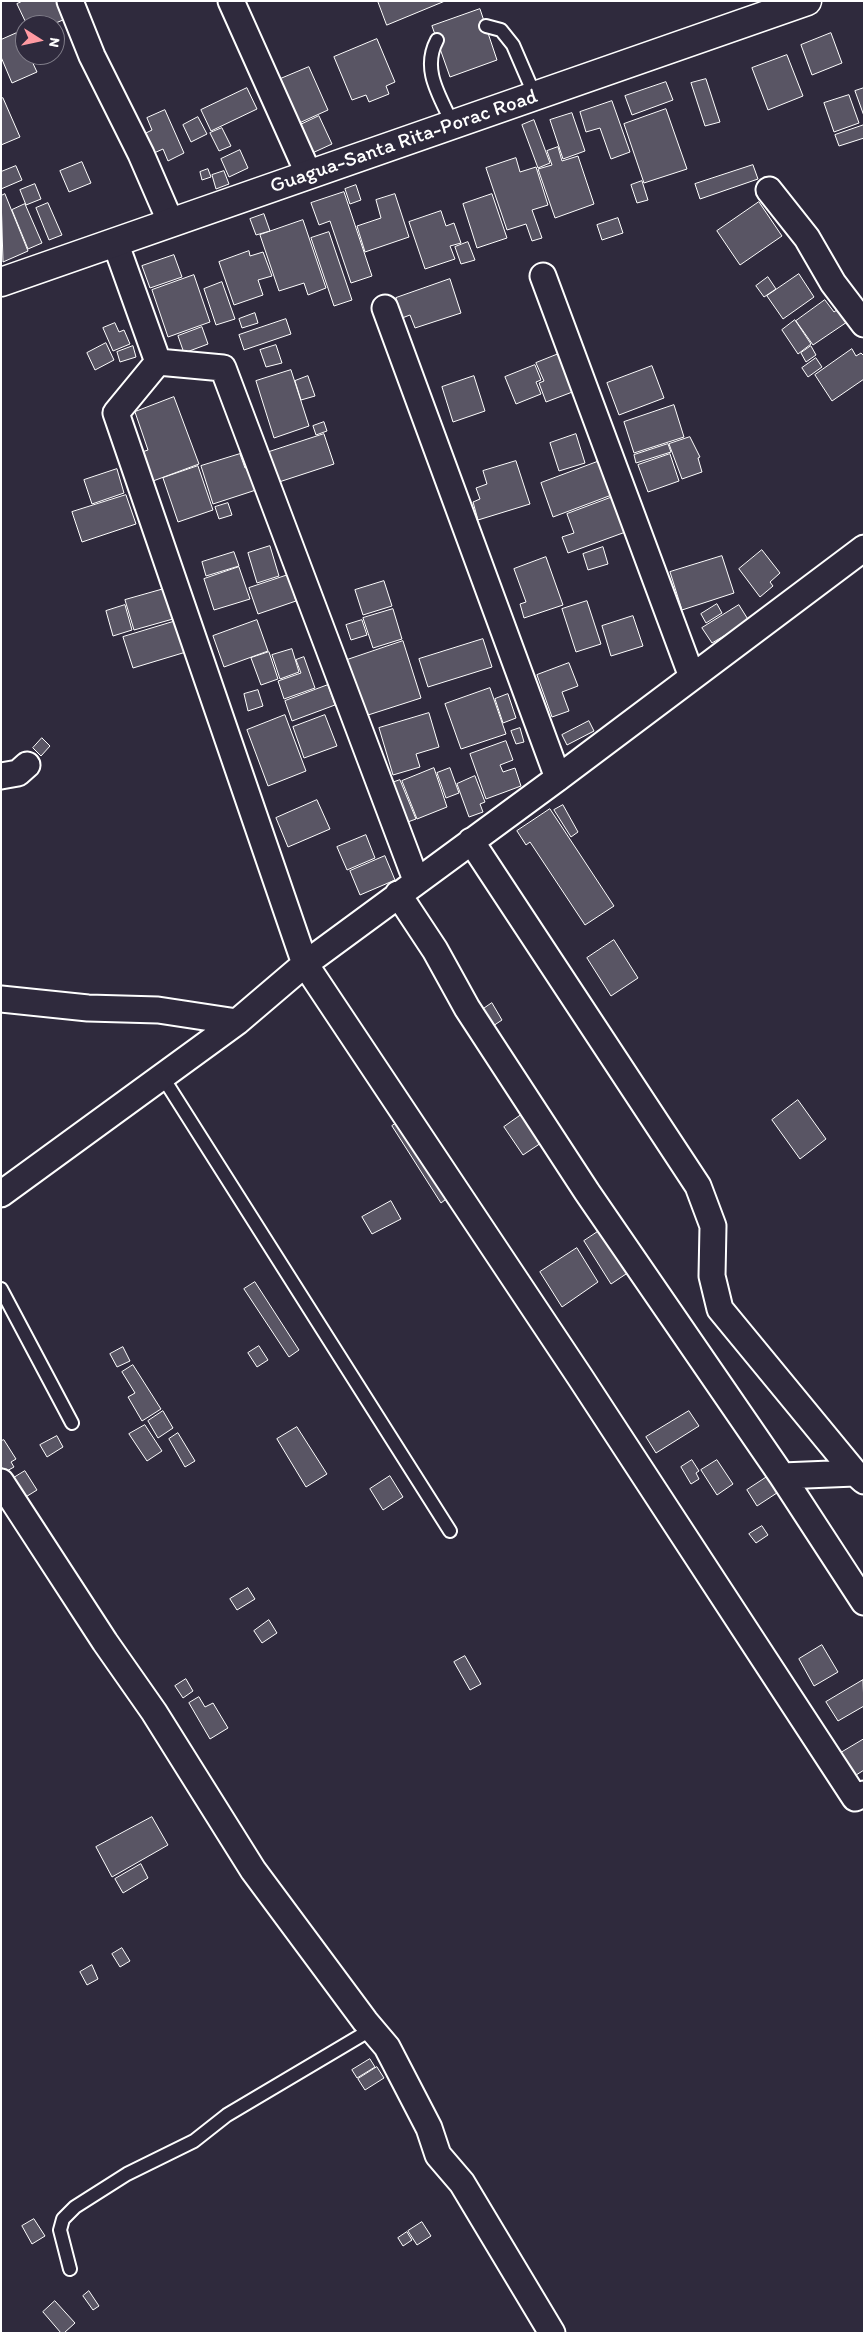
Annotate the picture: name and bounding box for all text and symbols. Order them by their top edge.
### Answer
north arrow [15,15,65,65]
text: N [45,36,63,49]
street label: Guagua-Santa Rita-Porac Road [267,84,541,200]

